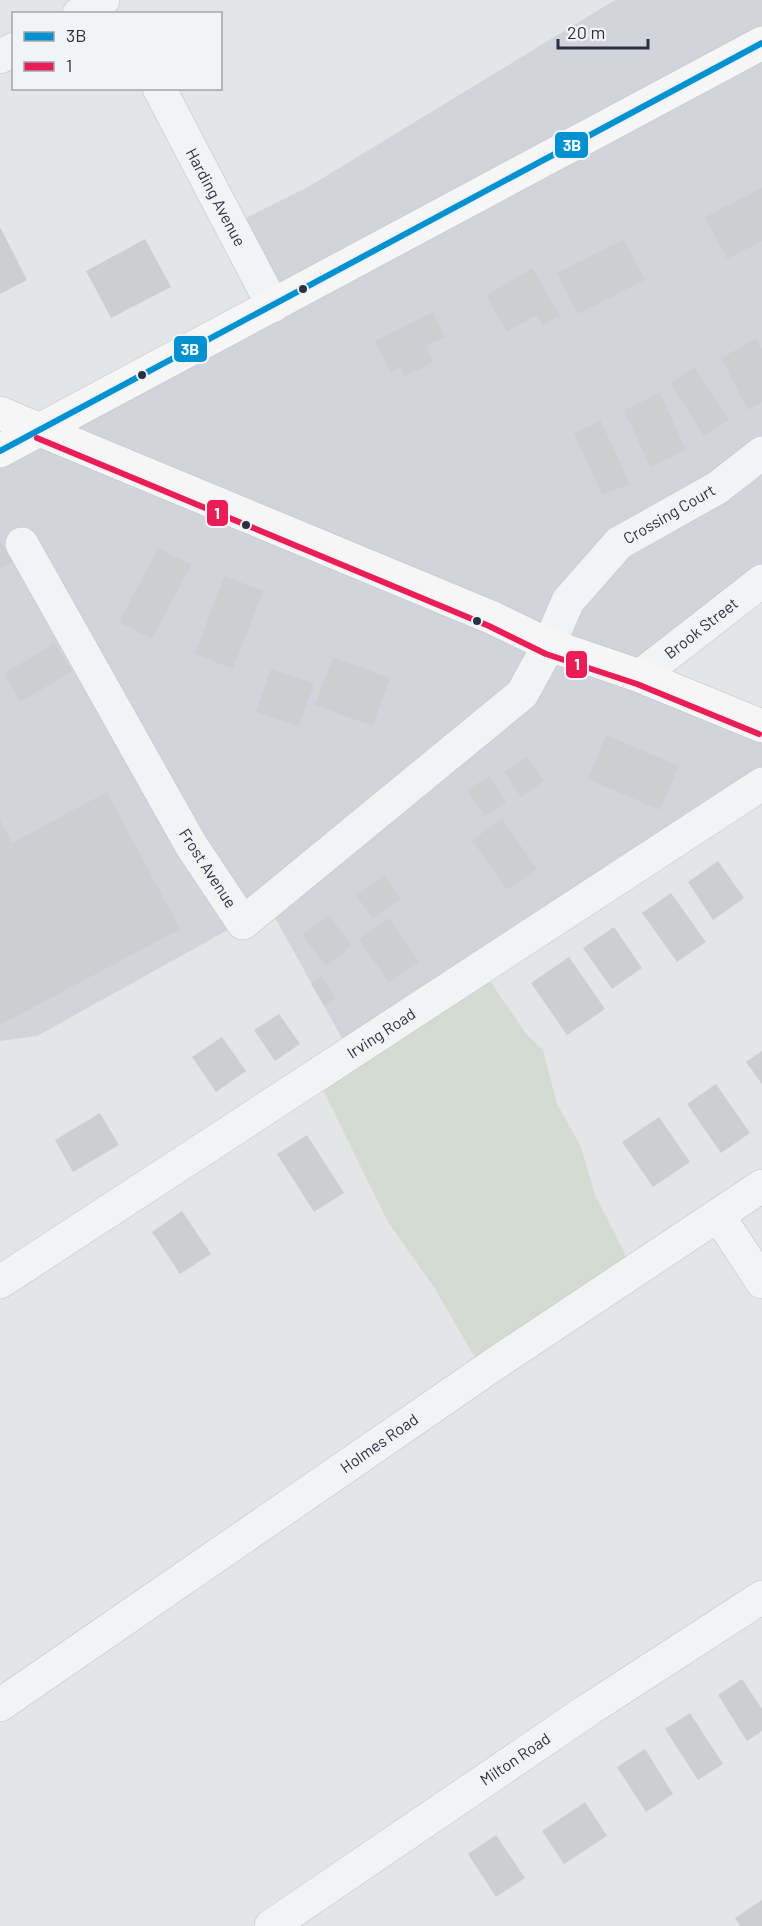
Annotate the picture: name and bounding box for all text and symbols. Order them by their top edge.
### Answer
legend [12,12,222,90]
scale bar [558,12,648,50]
text: 20 m [567,21,605,43]
text: 3B [66,24,87,46]
text: 1 [66,54,72,76]
line badge: 3B [554,131,589,159]
text: 3B [563,135,581,154]
street label: Harding Avenue [183,144,250,249]
unlabelled marker [297,283,309,295]
line badge: 3B [173,335,208,363]
text: 3B [181,339,199,358]
unlabelled marker [136,369,148,381]
street label: Crossing Court [620,480,718,547]
line badge: 1 [206,499,229,527]
text: 1 [214,503,220,522]
unlabelled marker [240,519,252,531]
street label: Brook Street [660,593,741,662]
unlabelled marker [471,615,483,627]
line badge: 1 [565,650,588,679]
text: 1 [574,654,580,673]
street label: Frost Avenue [176,824,241,911]
street label: Irving Road [343,1003,419,1062]
street label: Holmes Road [336,1409,421,1476]
street label: Milton Road [476,1728,553,1789]

